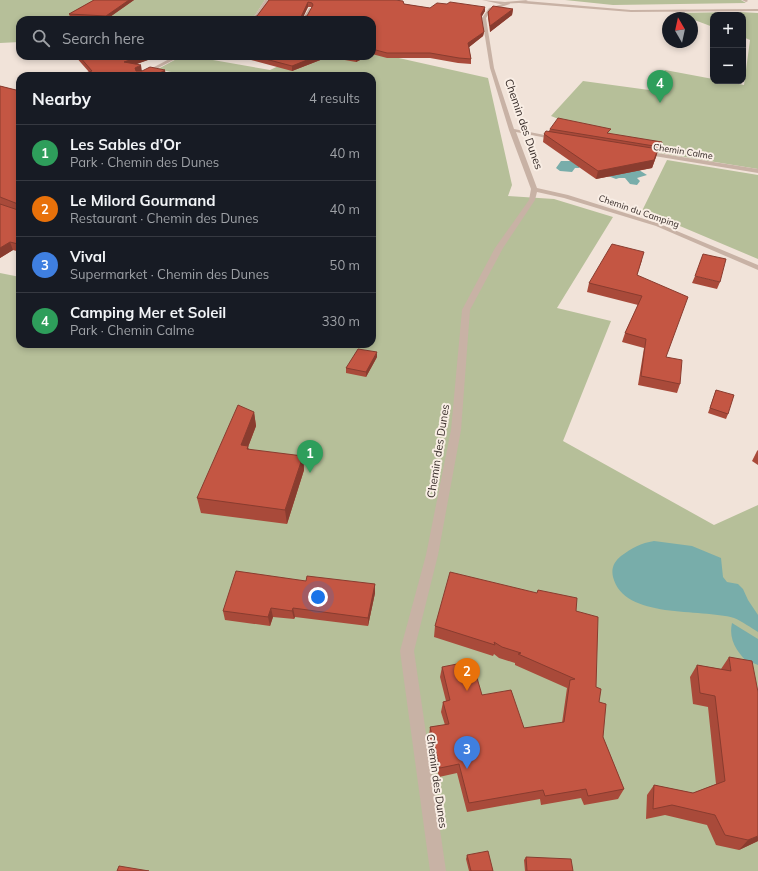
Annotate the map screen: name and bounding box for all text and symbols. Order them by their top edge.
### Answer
north arrow [662,12,698,48]
map controls [710,12,746,84]
button: + [710,12,746,48]
search box [16,16,376,60]
icon: search [30,27,52,49]
text: Search here [62,29,144,48]
button: − [710,48,746,84]
pin: 4 [647,70,673,103]
street label: Chemin des Dunes [502,77,546,171]
text: Nearby [32,88,91,109]
text: 4 results [309,90,360,106]
text: Les Sables d’Or [70,135,181,154]
street label: Chemin Calme [652,141,714,161]
text: 1 [41,145,49,161]
text: 40 m [330,145,360,161]
text: Park · Chemin des Dunes [70,154,219,170]
text: Le Milord Gourmand [70,191,216,210]
street label: Chemin du Camping [597,192,681,230]
text: 2 [41,201,49,217]
text: 40 m [330,201,360,217]
text: Restaurant · Chemin des Dunes [70,210,259,226]
text: Vival [70,247,106,266]
text: 3 [41,257,49,273]
text: 50 m [330,257,360,273]
text: Supermarket · Chemin des Dunes [70,266,269,282]
text: Camping Mer et Soleil [70,303,226,322]
text: 4 [41,313,49,329]
text: 330 m [322,313,360,329]
text: Park · Chemin Calme [70,322,194,338]
street label: Chemin des Dunes [424,403,452,499]
pin: 1 [297,440,323,473]
your location [308,587,328,607]
pin: 2 [454,658,480,691]
street label: Chemin des Dunes [423,733,451,829]
pin: 3 [454,736,480,769]

